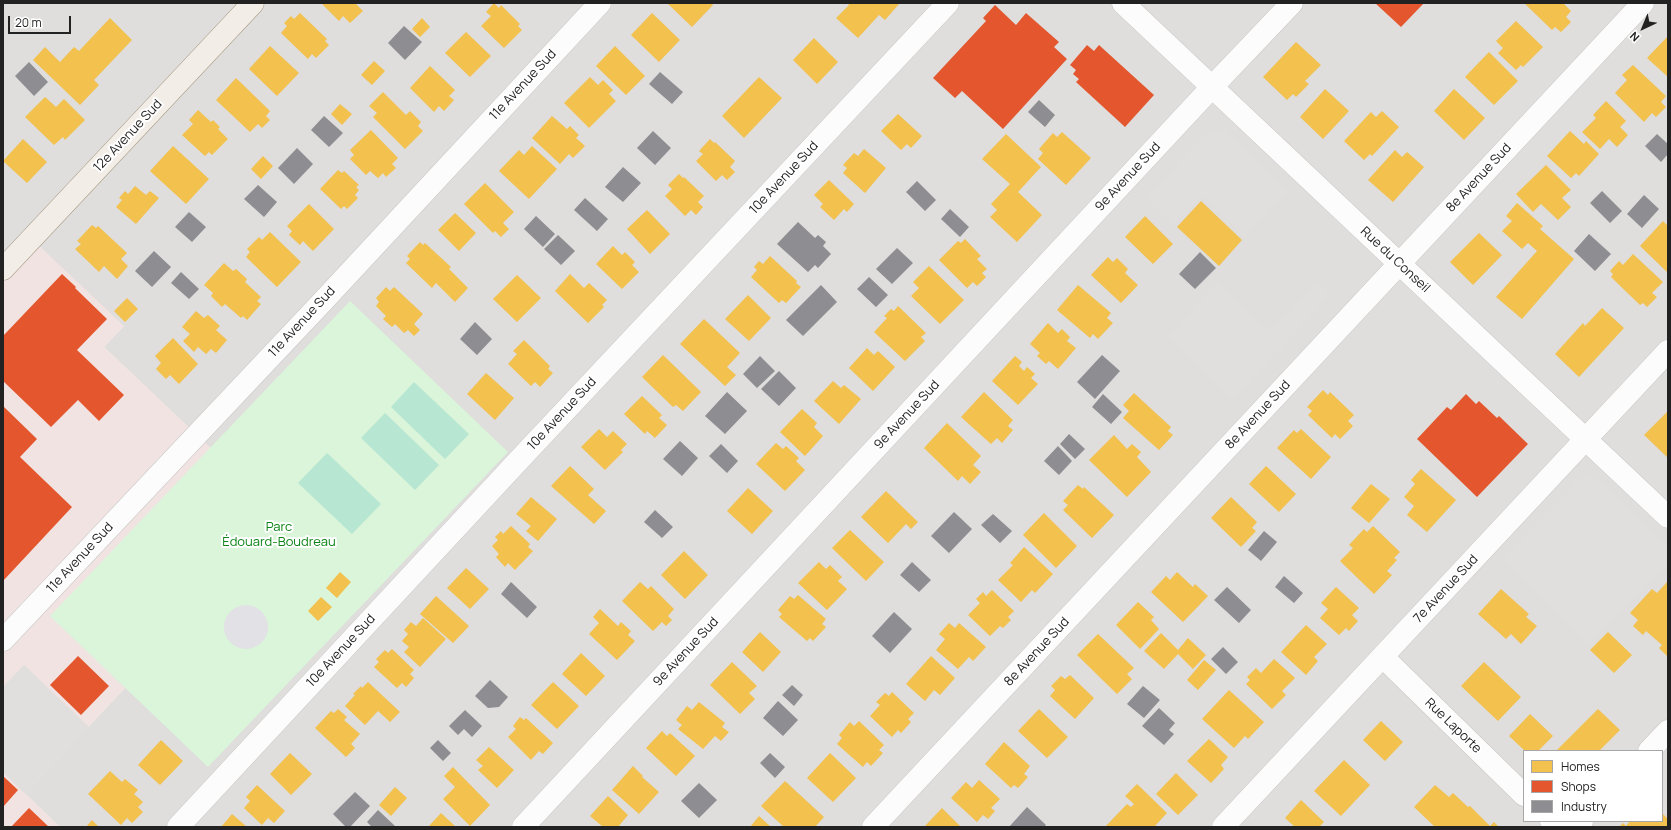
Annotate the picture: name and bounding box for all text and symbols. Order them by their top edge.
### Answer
scale bar [10,8,73,34]
north arrow [1623,8,1663,48]
text: 20 m [15,14,42,31]
text: N [1626,29,1642,45]
street label: 11e Avenue Sud [486,46,560,124]
street label: 12e Avenue Sud [91,97,165,175]
street label: 10e Avenue Sud [746,138,822,218]
street label: 9e Avenue Sud [1092,139,1164,215]
street label: 8e Avenue Sud [1443,140,1515,216]
street label: Rue du Conseil [1357,224,1433,296]
street label: 11e Avenue Sud [265,283,339,361]
street label: 10e Avenue Sud [524,374,600,454]
street label: 9e Avenue Sud [871,377,943,453]
street label: 8e Avenue Sud [1222,377,1294,453]
street label: 11e Avenue Sud [43,519,117,597]
park label: Parc Édouard-Boudreau [222,519,336,550]
street label: 7e Avenue Sud [1411,552,1481,626]
street label: 10e Avenue Sud [303,611,379,691]
street label: 9e Avenue Sud [650,614,722,690]
street label: 8e Avenue Sud [1001,614,1073,690]
street label: Rue Laporte [1421,695,1485,757]
legend [1523,750,1663,822]
text: Homes [1561,758,1600,775]
text: Shops [1561,778,1596,795]
text: Industry [1561,798,1607,815]

